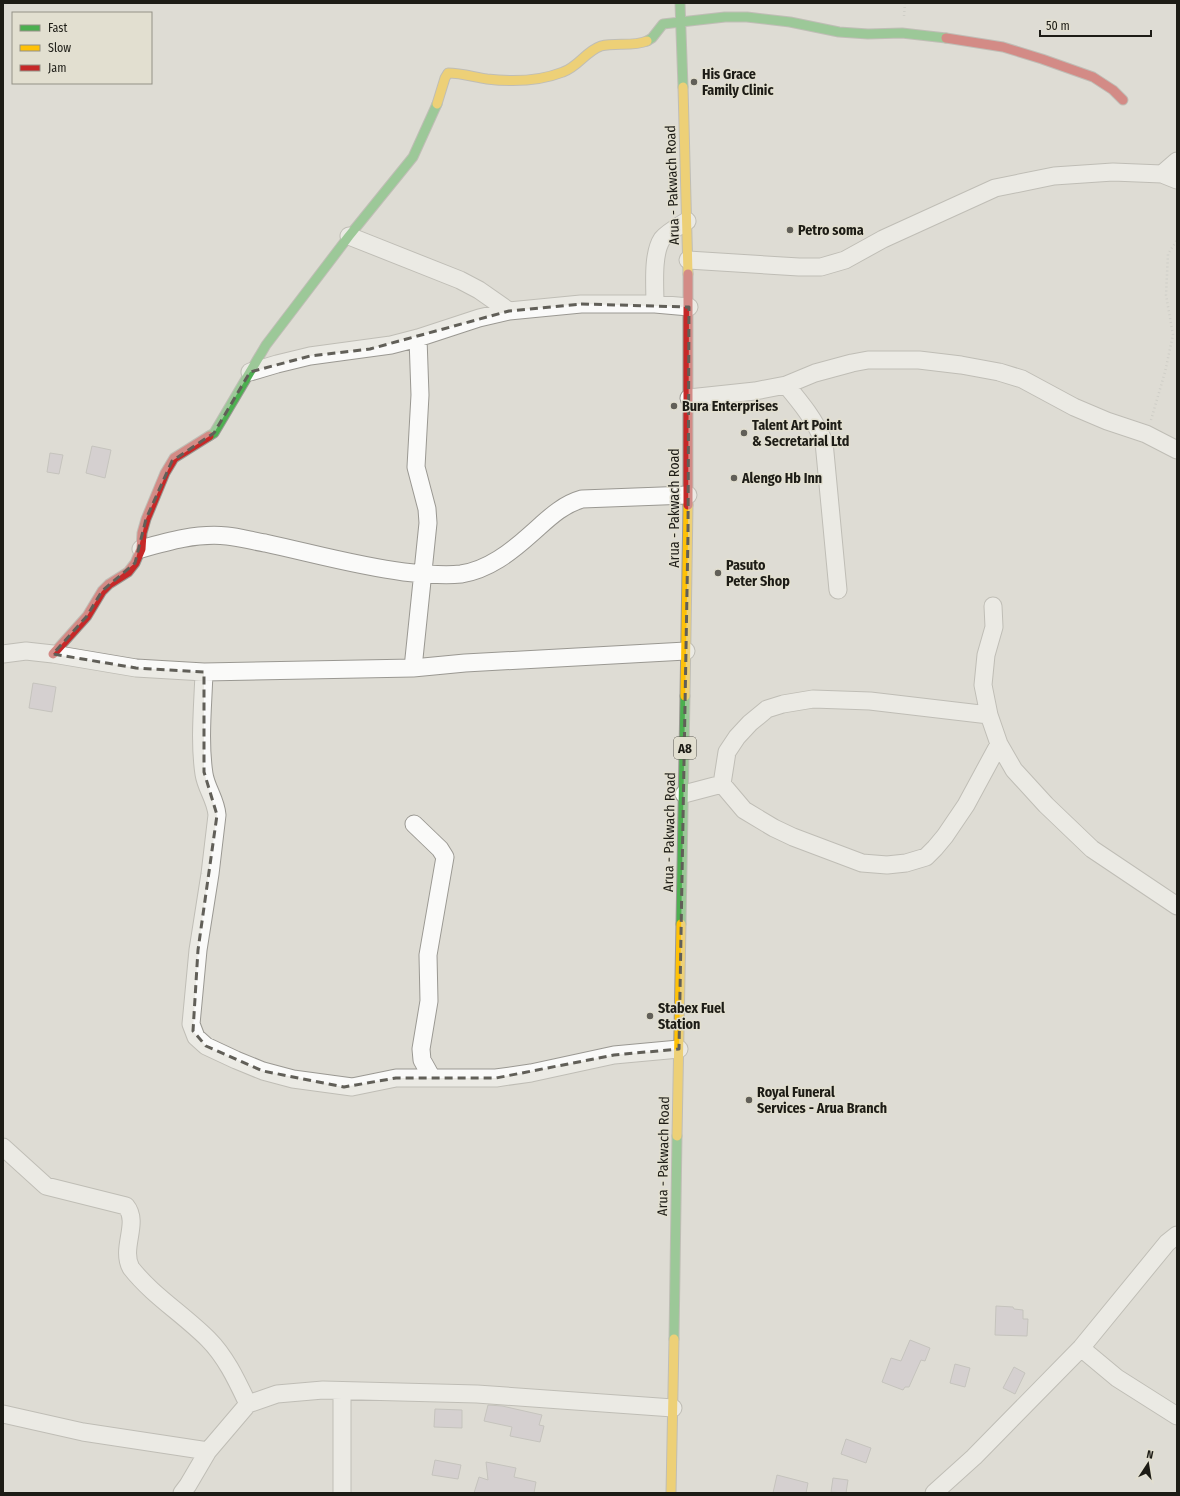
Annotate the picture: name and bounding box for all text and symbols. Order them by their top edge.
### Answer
legend [12,12,152,84]
scale bar [1040,12,1151,38]
text: 50 m [1046,19,1070,33]
text: Fast [48,21,67,35]
text: Slow [48,41,71,55]
text: Jam [48,61,66,75]
place label: His Grace Family Clinic [702,66,774,99]
marker: His Grace Family Clinic [689,77,699,87]
street label: Arua - Pakwach Road [662,125,683,245]
place label: Petro soma [798,222,864,239]
marker: Petro soma [785,225,795,235]
place label: Bura Enterprises [682,398,778,415]
marker: Bura Enterprises [669,401,679,411]
place label: Talent Art Point & Secretarial Ltd [752,417,849,450]
marker: Talent Art Point & Secretarial Ltd [739,428,749,438]
street label: Arua - Pakwach Road [666,448,683,568]
place label: Alengo Hb Inn [741,470,822,487]
marker: Alengo Hb Inn [729,473,739,483]
place label: Pasuto Peter Shop [726,557,790,590]
marker: Pasuto Peter Shop [713,568,723,578]
road number: A8 [674,737,696,759]
street label: Arua - Pakwach Road [660,772,679,892]
place label: Stabex Fuel Station [658,1000,725,1033]
marker: Stabex Fuel Station [645,1011,655,1021]
place label: Royal Funeral Services - Arua Branch [757,1084,887,1117]
marker: Royal Funeral Services - Arua Branch [744,1095,754,1105]
street label: Arua - Pakwach Road [654,1096,673,1216]
north arrow [1128,1444,1168,1484]
text: N [1145,1448,1155,1462]

